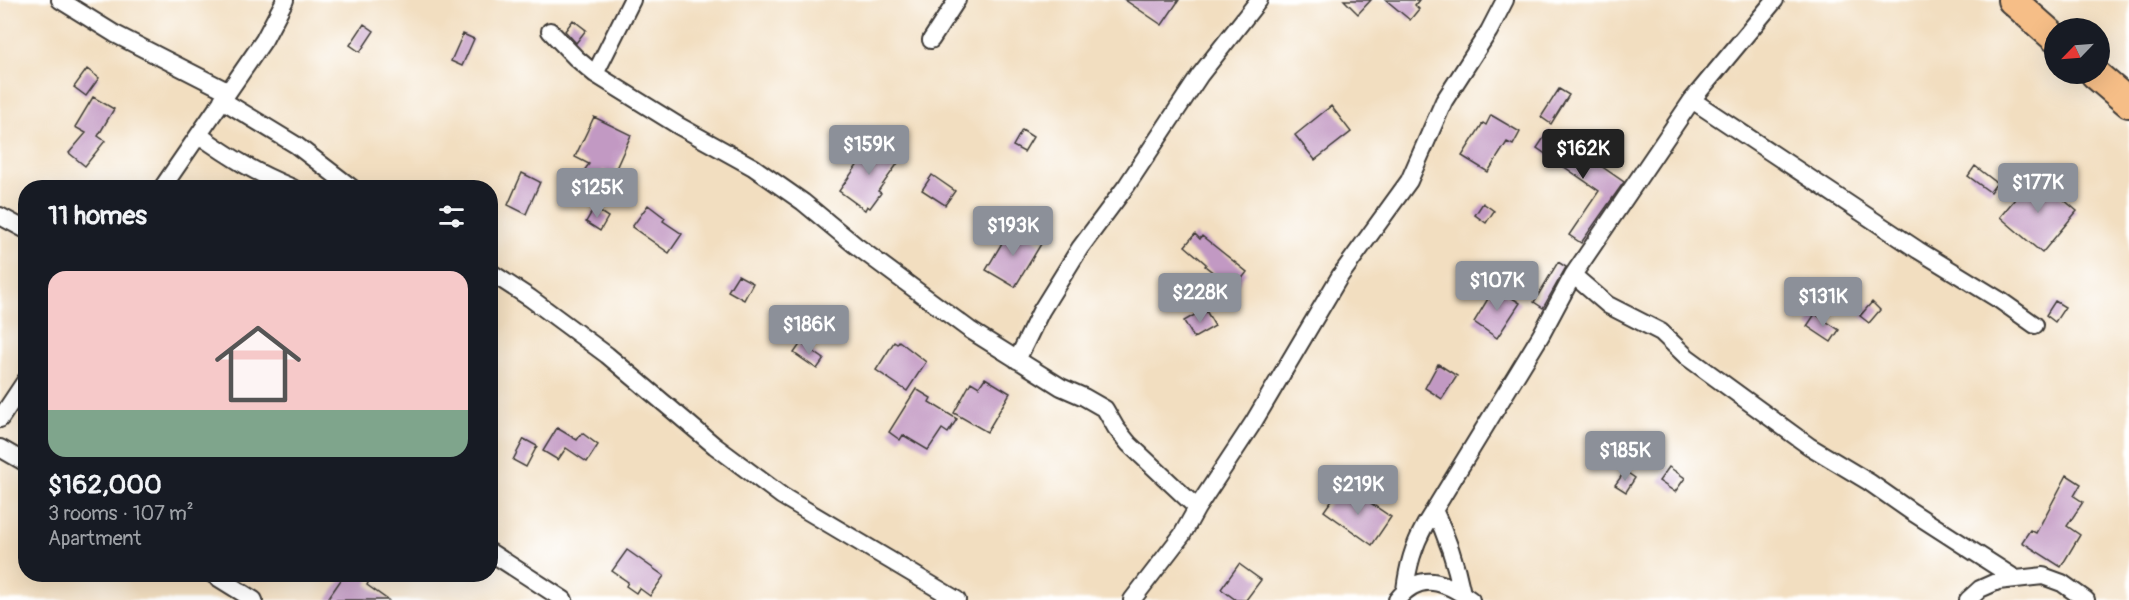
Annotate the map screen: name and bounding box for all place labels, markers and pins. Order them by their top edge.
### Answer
pin: $159K [827,125,911,176]
pin: $162K [1541,129,1625,180]
pin: $177K [1996,163,2080,214]
pin: $125K [555,168,639,219]
pin: $193K [971,206,1055,257]
pin: $107K [1455,261,1539,312]
pin: $228K [1158,273,1242,324]
pin: $131K [1781,277,1865,328]
pin: $186K [767,305,851,356]
pin: $185K [1583,431,1667,482]
pin: $219K [1316,465,1400,516]

